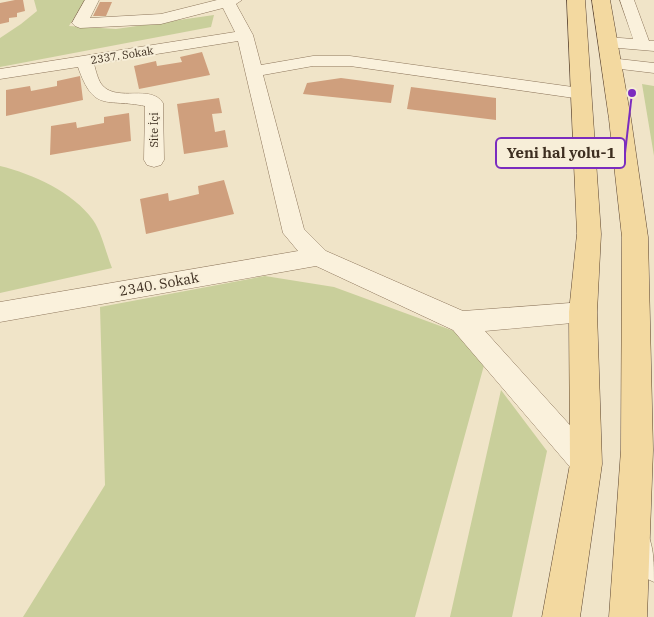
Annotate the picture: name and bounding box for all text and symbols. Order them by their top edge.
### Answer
street label: 2337. Sokak [90,43,155,67]
street label: Site İçi [147,112,161,148]
callout: Yeni hal yolu-1 [496,138,625,168]
text: Yeni hal yolu-1 [506,143,616,162]
street label: 2340. Sokak [118,268,201,300]

